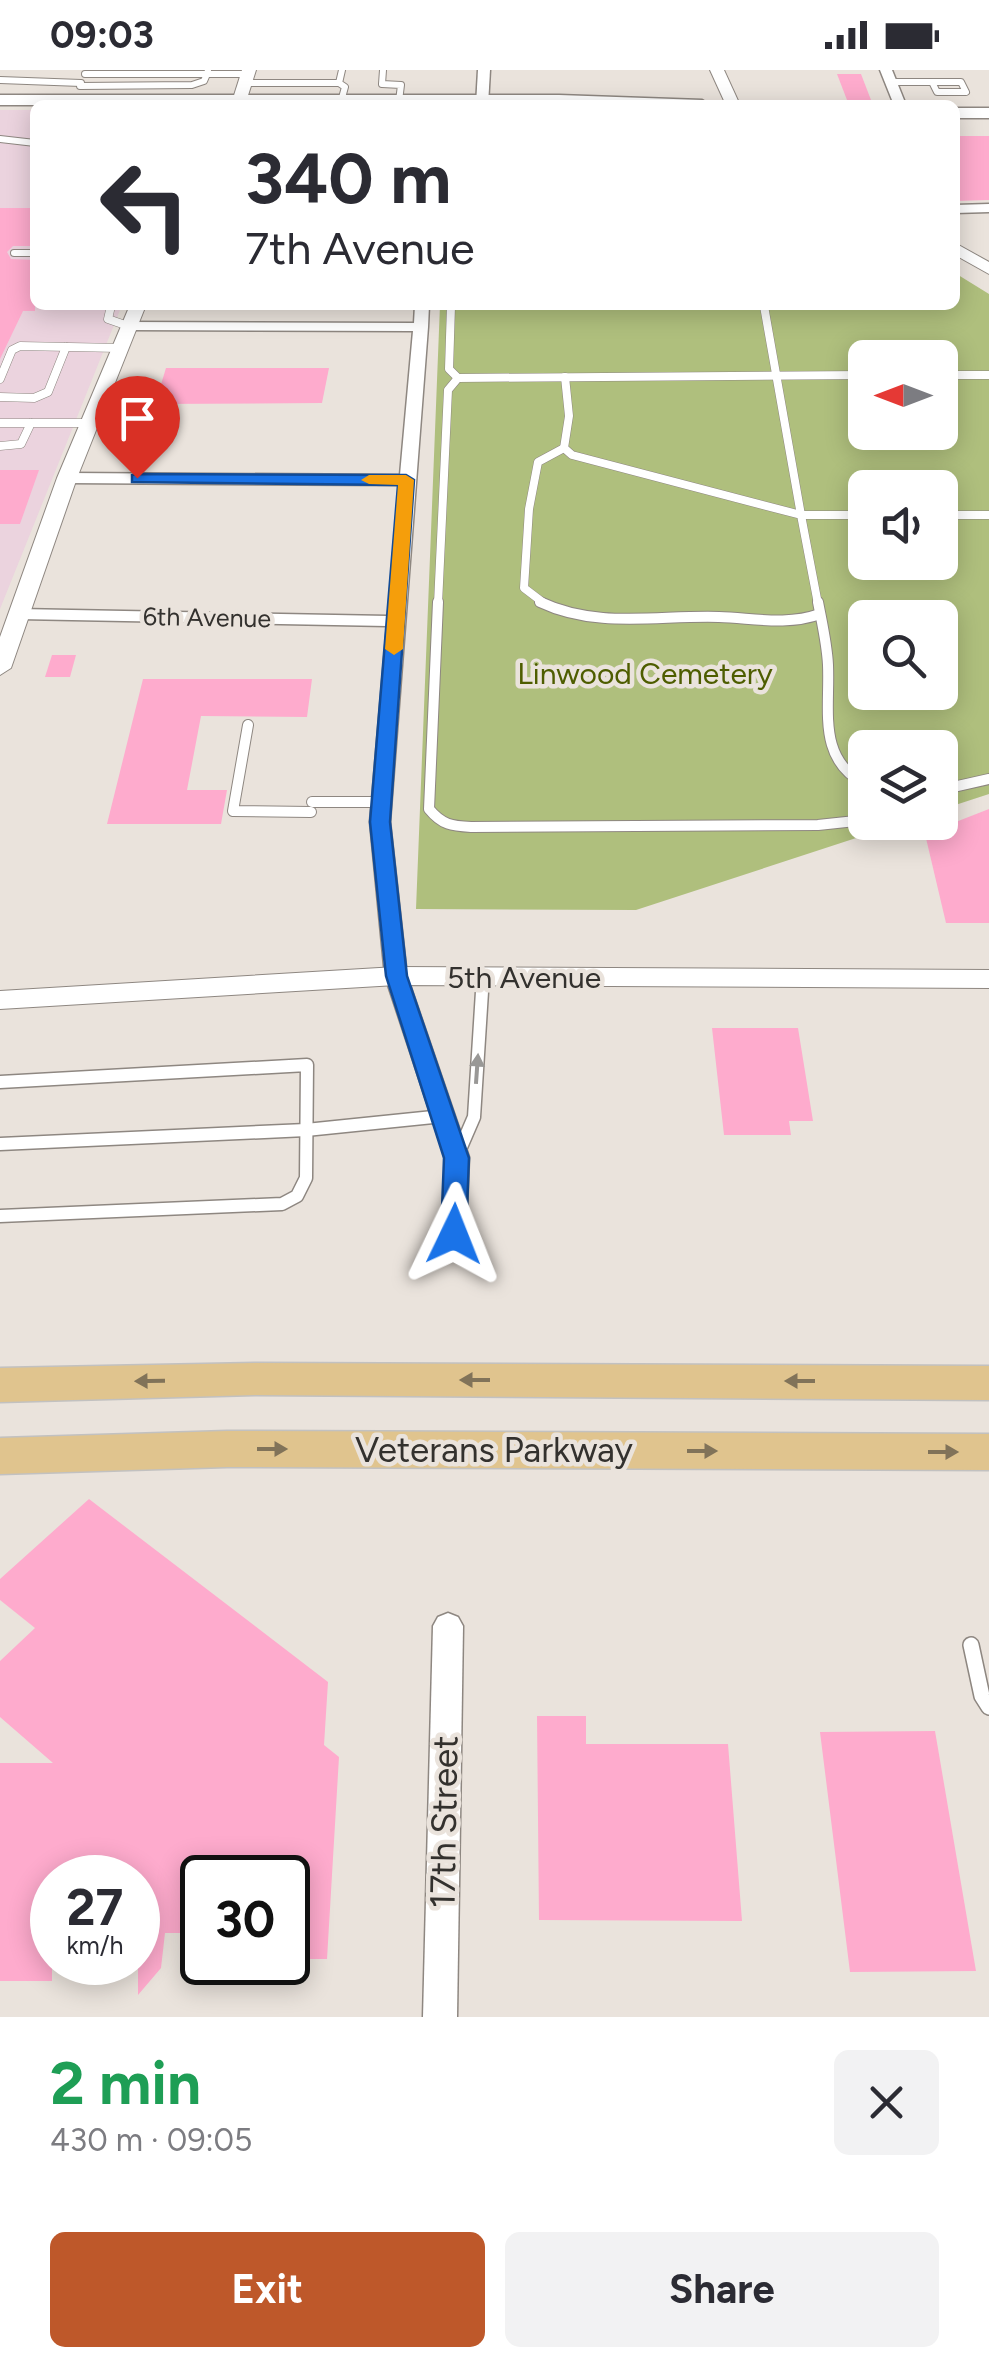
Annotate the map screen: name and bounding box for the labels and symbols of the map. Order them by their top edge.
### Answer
north arrow [848,340,958,450]
pin [95,376,180,479]
street label: 6th Avenue [143,601,271,633]
park label: Linwood Cemetery [517,655,773,692]
street label: 5th Avenue [447,959,601,996]
one-way arrow [469,1052,485,1084]
position arrow [402,1182,506,1286]
one-way arrow [458,1372,490,1388]
one-way arrow [783,1373,815,1389]
one-way arrow [133,1374,165,1390]
street label: Veterans Parkway [355,1429,634,1471]
one-way arrow [257,1441,289,1457]
one-way arrow [687,1443,719,1459]
one-way arrow [927,1444,959,1460]
street label: 17th Street [421,1735,467,1909]
speed limit sign: 30 [180,1855,310,1985]

